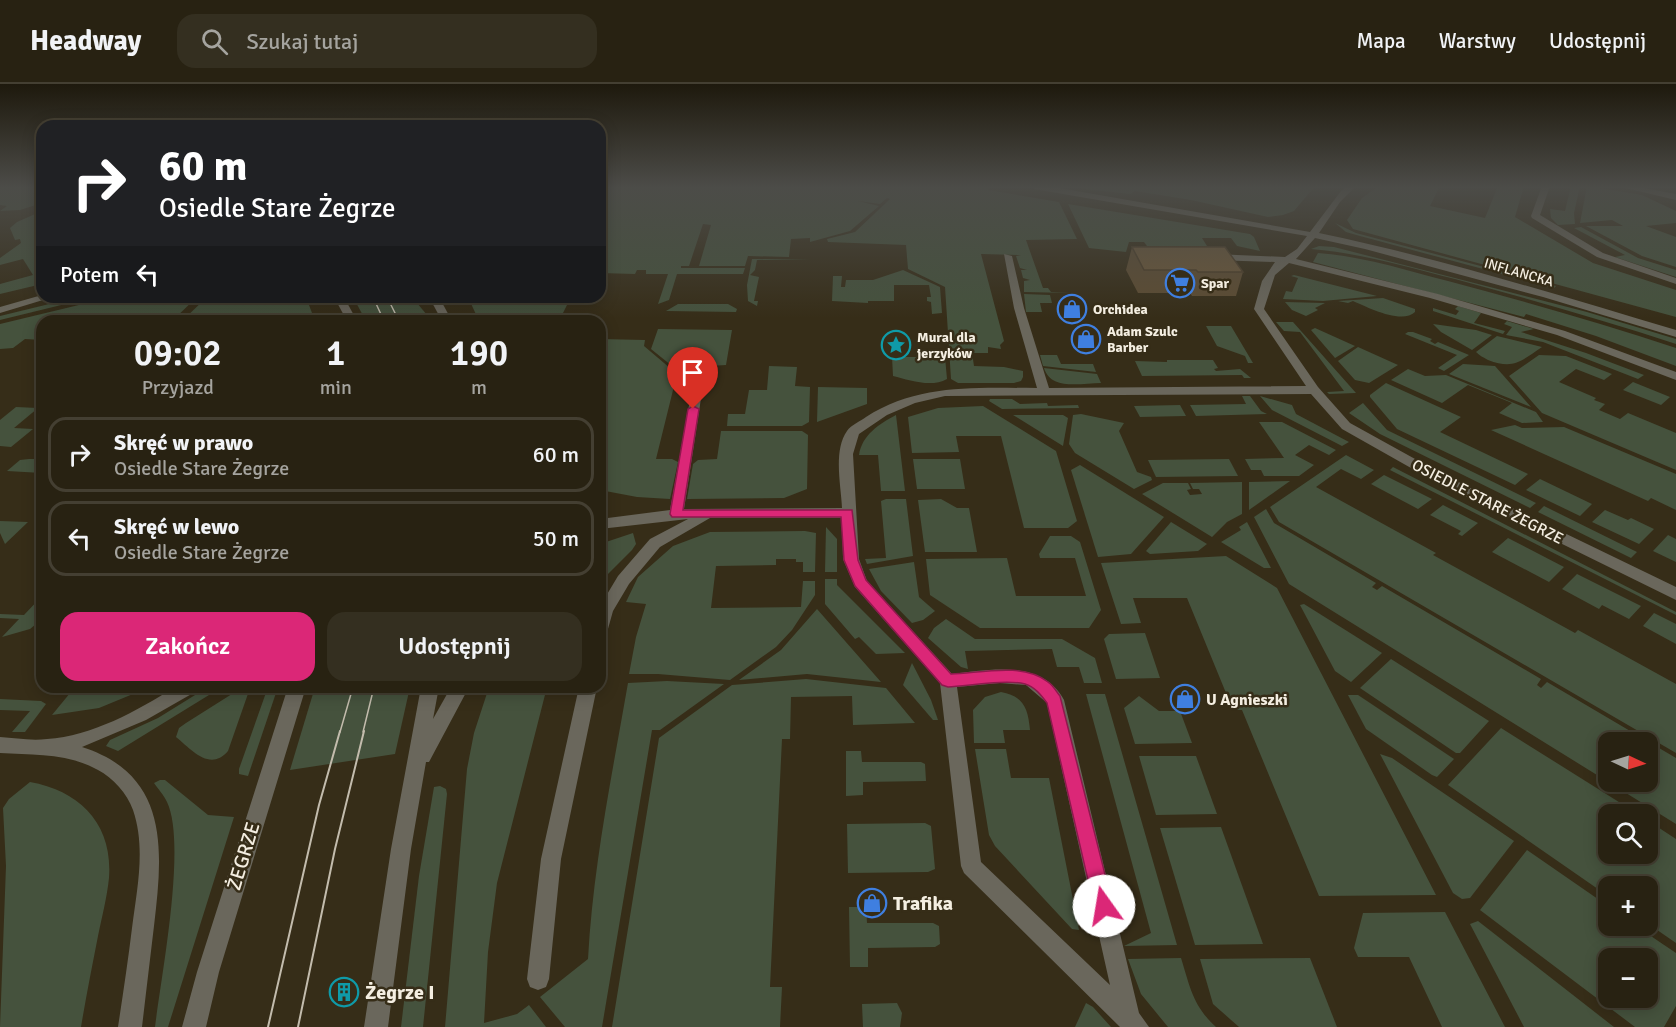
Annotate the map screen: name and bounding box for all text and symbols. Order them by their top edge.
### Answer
search box [177,14,597,68]
text: Headway [30,24,141,58]
icon: search [198,25,231,58]
text: Szukaj tutaj [246,28,358,55]
text: Mapa [1356,28,1406,54]
text: Warstwy [1439,28,1516,54]
text: Udostępnij [1549,28,1646,54]
text: 60 m [159,141,248,192]
icon: right [60,144,138,222]
text: Osiedle Stare Żegrze [159,192,395,225]
street label: INFLANCKA [1482,254,1556,291]
icon: left [131,258,164,291]
text: Potem [60,261,119,288]
supermarket icon: Spar [1164,267,1196,299]
place label: Spar [1201,275,1230,292]
shop icon: Orchidea [1056,293,1088,325]
place label: Orchidea [1093,301,1148,318]
shop icon: Adam Szulc Barber [1070,323,1102,355]
place label: Adam Szulc Barber [1107,323,1178,356]
place icon: Mural dla jerzyków [880,329,912,361]
place label: Mural dla jerzyków [917,329,976,362]
text: 09:02 [134,331,222,376]
text: 1 [326,331,346,376]
text: 190 [450,331,508,376]
pin [667,347,718,409]
icon: arrive [676,356,709,389]
text: Przyjazd [142,375,214,400]
text: min [320,375,352,400]
text: m [471,375,487,400]
text: Skręć w prawo [114,429,253,456]
icon: right [63,438,96,471]
text: 60 m [533,441,579,468]
street label: OSIEDLE STARE ŻEGRZE [1408,455,1567,549]
text: Osiedle Stare Żegrze [114,456,289,481]
text: Skręć w lewo [114,513,239,540]
icon: left [63,522,96,555]
text: 50 m [533,525,579,552]
text: Osiedle Stare Żegrze [114,540,289,565]
button: Zakończ [60,612,315,681]
button: Udostępnij [327,612,582,681]
shop icon: U Agnieszki [1169,683,1201,715]
place label: U Agnieszki [1206,690,1288,710]
north arrow [1598,732,1658,792]
map controls [1598,732,1658,1008]
button: search [1598,804,1658,864]
street label: ŻEGRZE [221,819,266,893]
position arrow [1072,874,1136,938]
button: + [1598,876,1658,936]
shop icon: Trafika [856,887,888,919]
place label: Trafika [893,891,953,916]
button: − [1598,948,1658,1008]
building icon: Żegrze I [328,976,360,1008]
place label: Żegrze I [365,980,435,1005]

